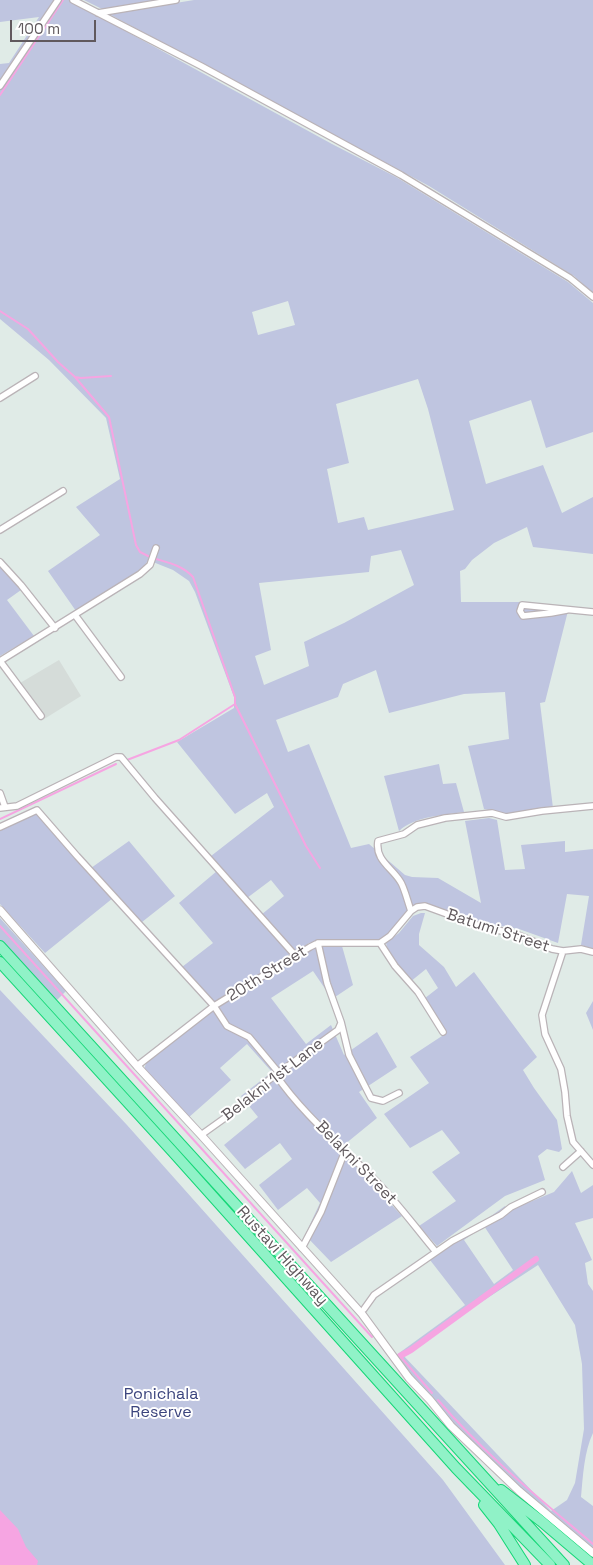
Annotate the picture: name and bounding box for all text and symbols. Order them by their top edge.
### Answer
scale bar [12,10,99,42]
text: 100 m [18,19,60,38]
street label: Batumi Street [444,905,552,957]
street label: 20th Street [224,942,310,1006]
street label: Belakni 1st Lane [219,1034,327,1126]
street label: Belakni Street [311,1117,401,1209]
street label: Rustavi Highway [232,1202,332,1310]
park label: Ponichala Reserve [124,1385,198,1423]

